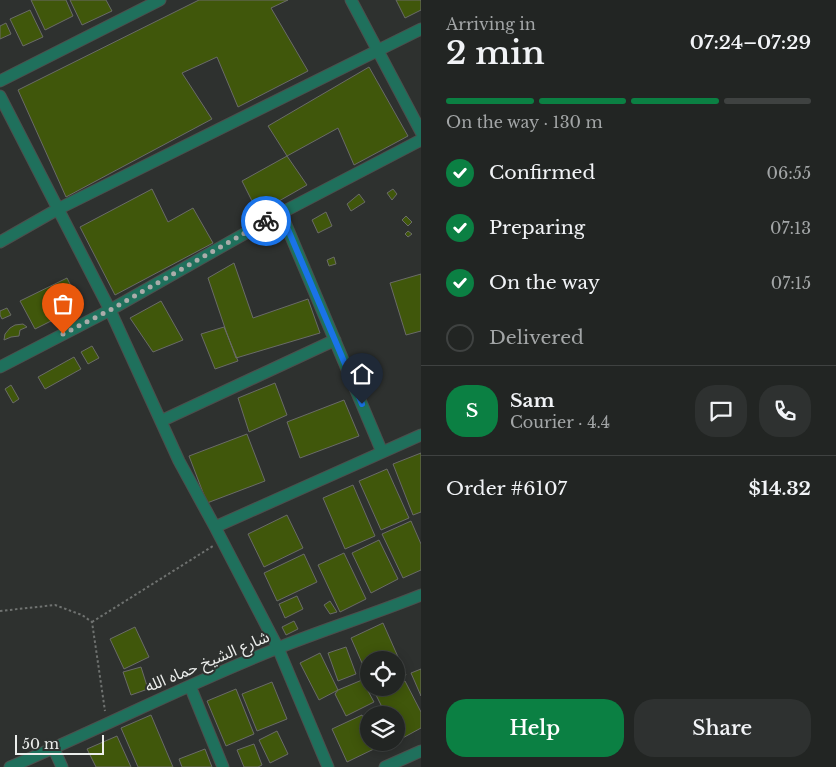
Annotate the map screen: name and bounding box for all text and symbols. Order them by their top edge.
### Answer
text: Arriving in [446,14,536,34]
text: 07:24–07:29 [690,31,811,54]
text: 2 min [446,33,545,73]
text: On the way · 130 m [446,112,603,132]
icon: check [446,159,474,187]
text: Confirmed [489,161,595,184]
text: 06:55 [767,163,811,183]
courier [241,196,291,246]
icon: bike [252,207,280,235]
icon: check [446,214,474,242]
text: Preparing [489,216,585,239]
text: 07:13 [770,218,811,238]
icon: check [446,269,474,297]
text: On the way [489,271,600,294]
text: 07:15 [771,273,811,293]
pin [42,283,84,334]
icon: bag [49,290,77,318]
text: Delivered [489,326,584,349]
pin [341,353,383,404]
icon: home [348,360,376,388]
button: chat [695,385,747,437]
button: phone [759,385,811,437]
text: Sam [510,389,555,412]
text: S [466,399,478,422]
text: Courier · 4.4 [510,412,610,432]
text: Order #6107 [446,477,567,500]
text: $14.32 [748,477,811,500]
street label: شارع الشيخ حماه الله [142,626,273,699]
map controls [360,651,405,751]
button: locate [360,651,405,696]
button: Help [446,699,624,757]
button: Share [634,699,811,757]
button: layers [360,706,405,751]
scale bar [15,732,104,755]
text: 50 m [22,735,59,753]

